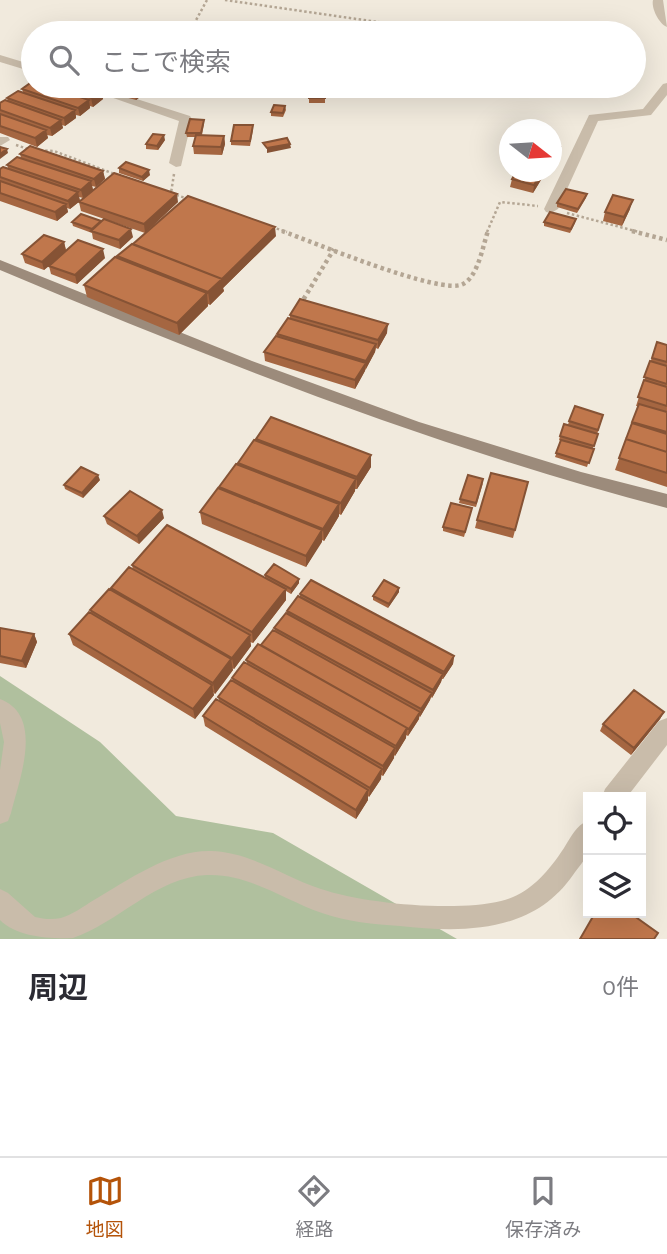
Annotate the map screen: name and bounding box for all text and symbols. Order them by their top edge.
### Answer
search box [21,21,646,98]
icon: search [45,41,83,79]
text: ここで検索 [101,47,231,78]
north arrow [499,119,562,182]
map controls [583,792,646,918]
button: locate [583,792,646,855]
button: layers [583,855,646,918]
text: 周辺 [28,970,88,1006]
text: 0件 [602,974,639,1001]
tab: 地図 [86,1172,124,1241]
tab: 経路 [295,1172,333,1241]
tab: 保存済み [505,1172,581,1241]

